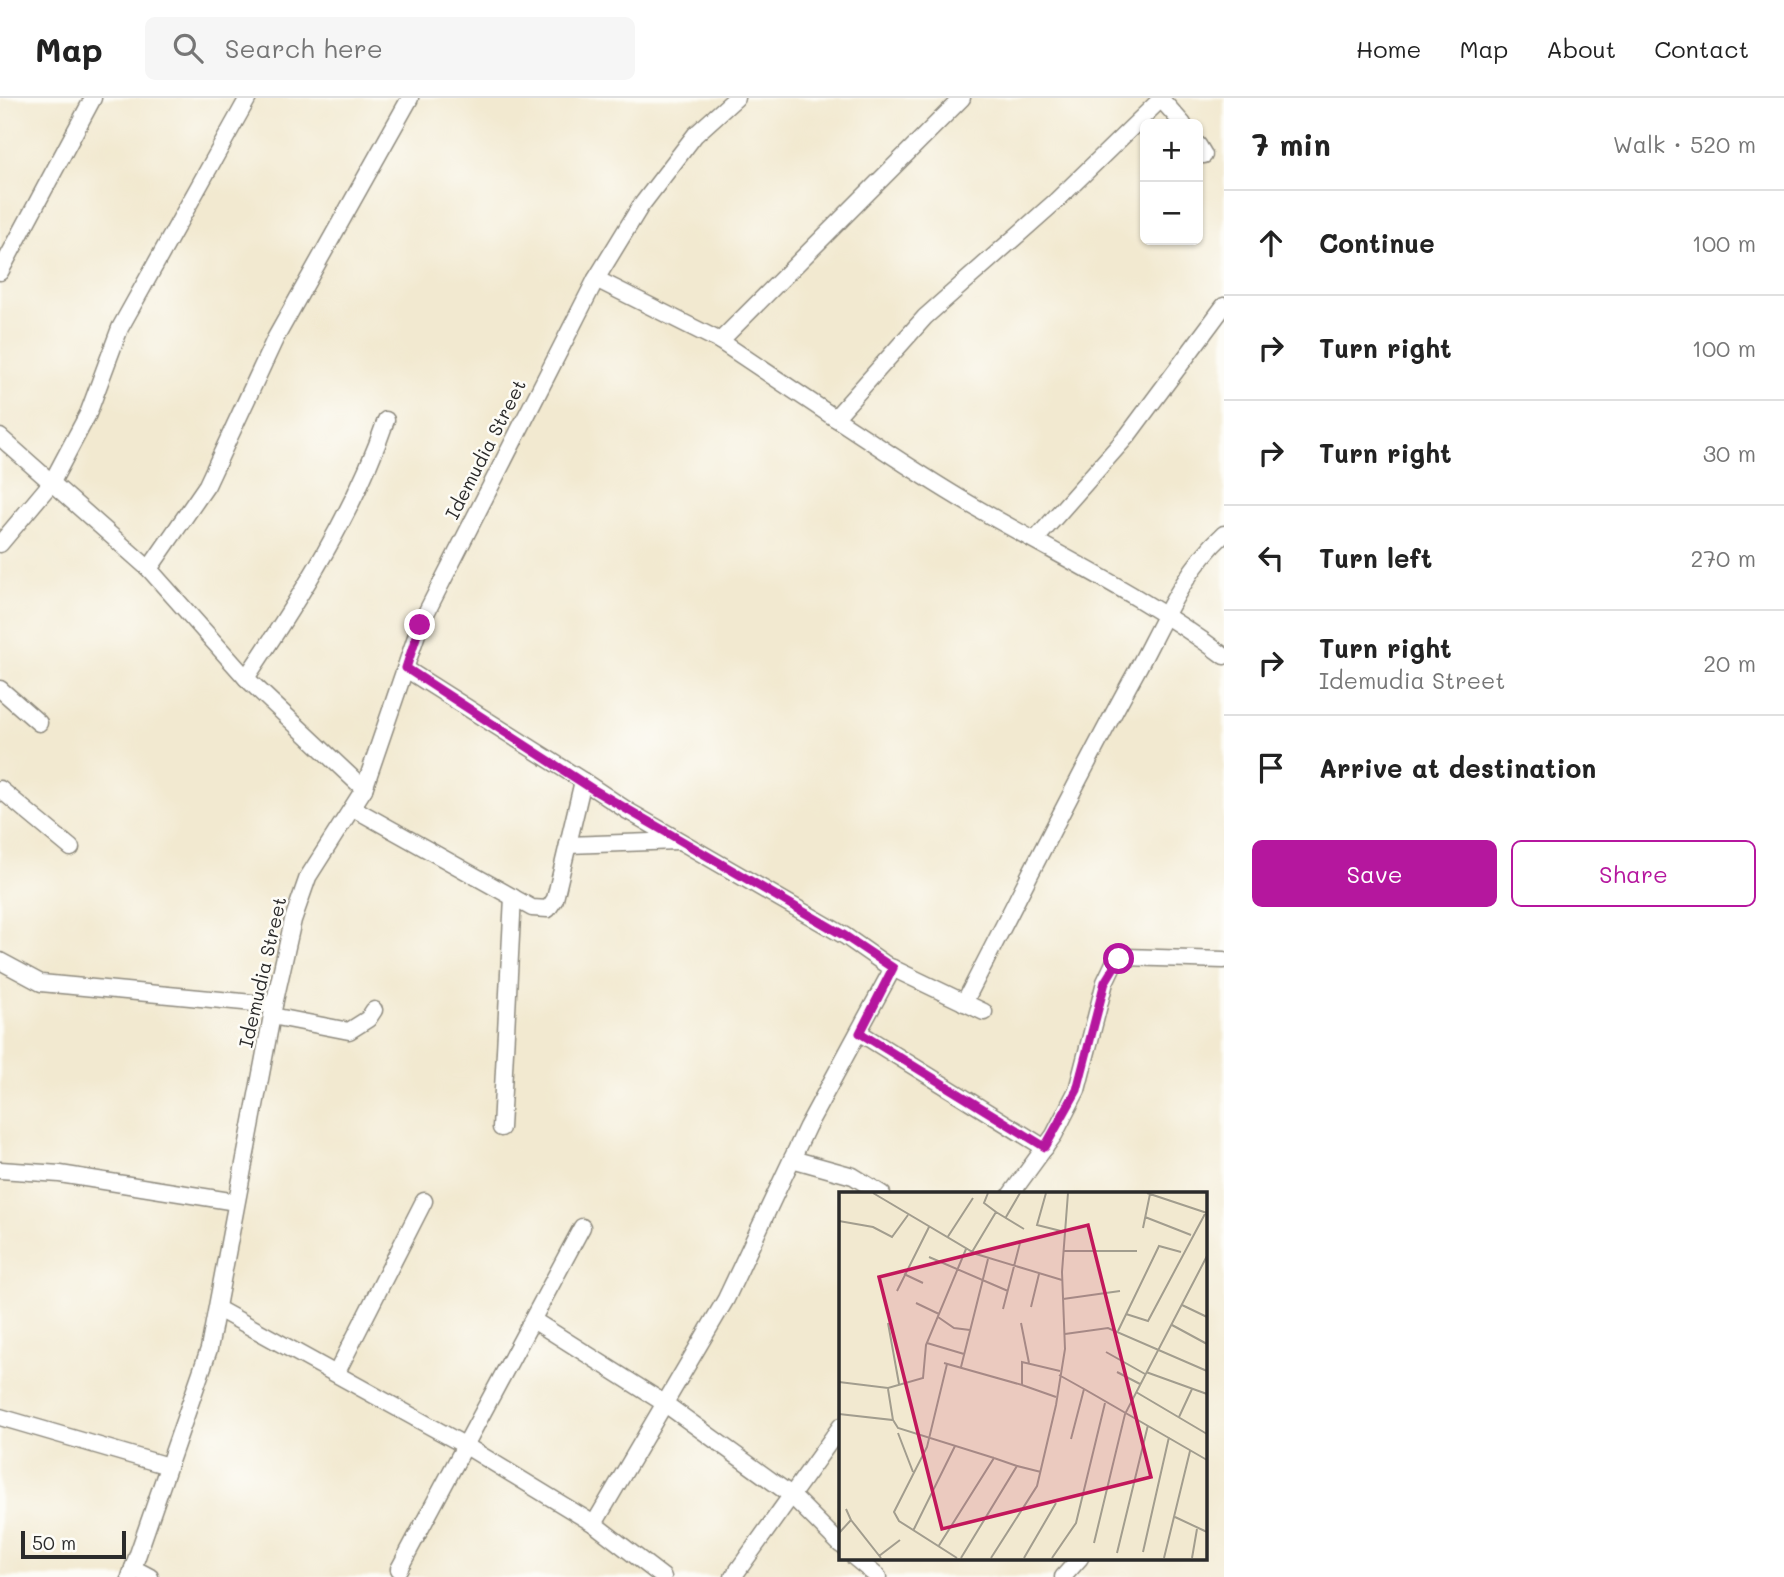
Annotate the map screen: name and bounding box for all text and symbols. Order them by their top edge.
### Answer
search box [145,17,635,80]
text: Map [35,27,103,70]
icon: search [169,29,207,67]
text: Search here [225,31,383,65]
text: Home [1356,33,1421,64]
text: Map [1459,33,1508,64]
text: About [1546,33,1616,64]
text: Contact [1654,33,1749,64]
map controls [1140,119,1203,245]
button: + [1140,119,1203,182]
text: 7 min [1252,124,1331,164]
text: Walk · 520 m [1613,129,1756,159]
button: − [1140,182,1203,245]
icon: ahead [1252,224,1290,262]
text: Continue [1319,226,1435,260]
text: 100 m [1692,228,1756,258]
icon: right [1252,329,1290,367]
text: Turn right [1319,331,1452,365]
text: 100 m [1692,333,1756,363]
street label: Idemudia Street [439,375,531,523]
icon: right [1252,434,1290,472]
text: Turn right [1319,436,1452,470]
text: 30 m [1703,438,1756,468]
icon: left [1252,539,1290,577]
text: Turn left [1319,541,1432,575]
text: 270 m [1691,543,1756,573]
route end [404,609,435,640]
text: Turn right [1319,631,1452,665]
icon: right [1252,644,1290,682]
text: 20 m [1703,648,1756,678]
text: Idemudia Street [1319,665,1505,695]
icon: arrive [1252,749,1290,787]
text: Arrive at destination [1319,751,1596,785]
button: Save [1252,840,1497,907]
button: Share [1511,840,1756,907]
street label: Idemudia Street [233,894,291,1050]
route start [1103,943,1134,974]
inset map [839,1192,1206,1560]
scale bar [21,1528,126,1560]
text: 50 m [32,1530,76,1555]

